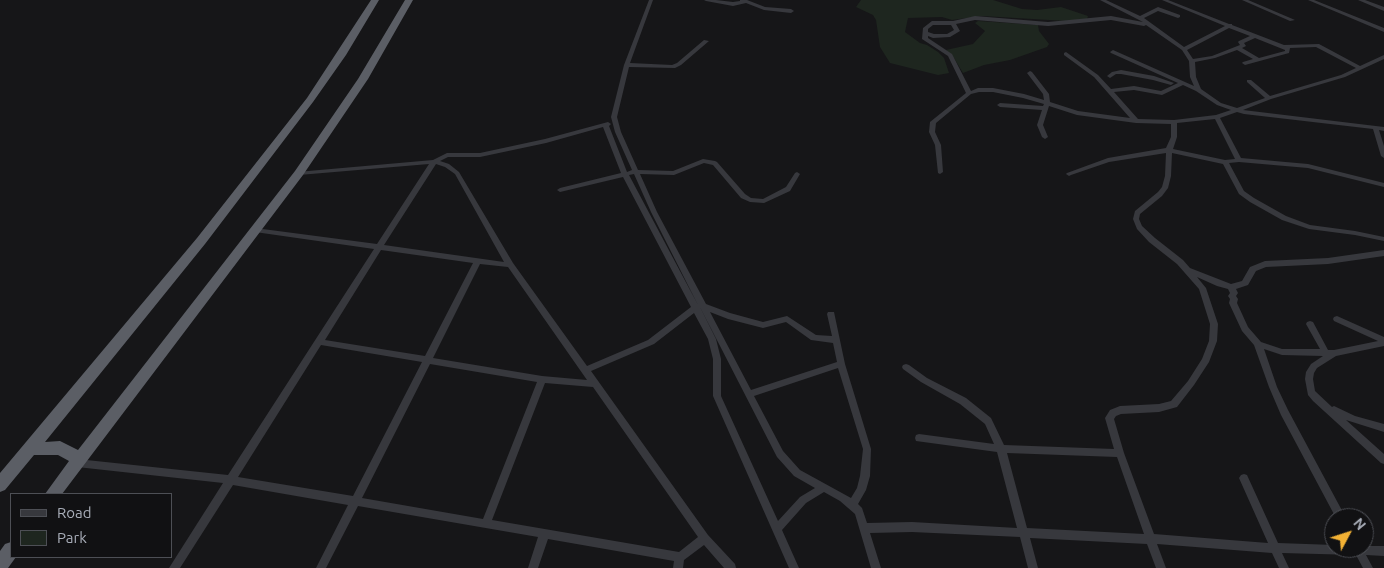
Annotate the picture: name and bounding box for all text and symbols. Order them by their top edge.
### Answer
legend [10,493,172,558]
text: Road [57,504,92,521]
north arrow [1324,508,1374,558]
text: N [1350,515,1369,533]
text: Park [57,529,87,546]

